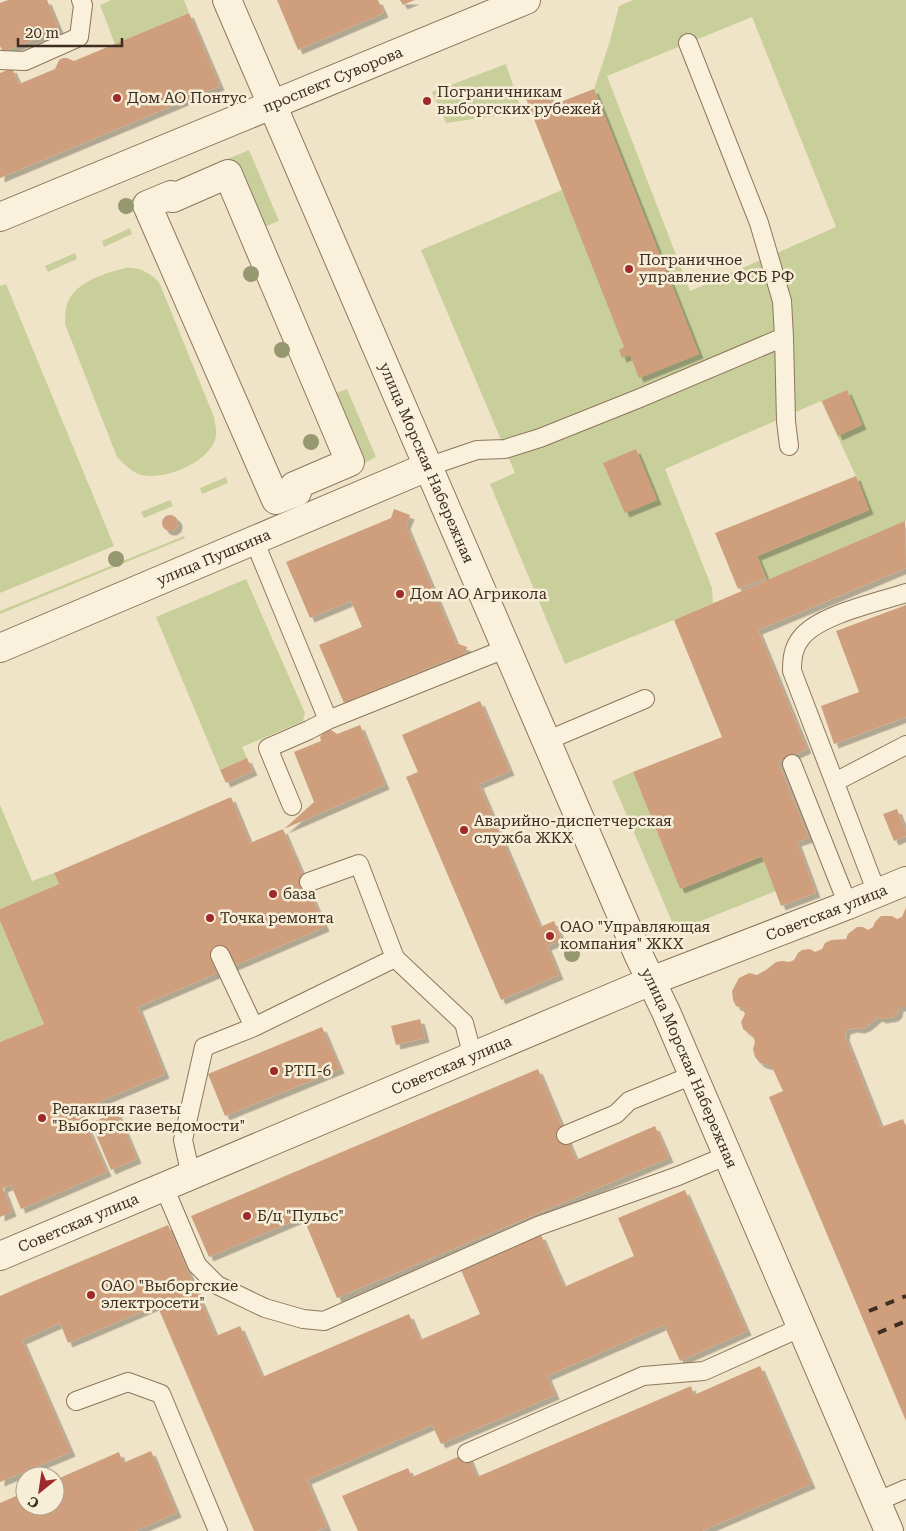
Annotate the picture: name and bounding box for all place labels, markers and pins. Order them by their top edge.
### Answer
place label: Пограничникам выборгских рубежей [437,83,601,118]
place label: Дом АО Понтус [127,89,247,107]
marker: Дом АО Понтус [111,92,123,104]
marker: Пограничникам выборгских рубежей [421,95,433,107]
place label: Пограничное управление ФСБ РФ [639,251,794,286]
marker: Пограничное управление ФСБ РФ [623,263,635,275]
place label: Дом АО Агрикола [410,585,547,603]
marker: Дом АО Агрикола [394,588,406,600]
place label: Аварийно-диспетчерская служба ЖКХ [474,812,672,847]
marker: Аварийно-диспетчерская служба ЖКХ [458,824,470,836]
place label: база [283,885,316,903]
marker: база [267,888,279,900]
place label: Точка ремонта [220,909,334,927]
marker: Точка ремонта [204,912,216,924]
place label: ОАО "Управляющая компания" ЖКХ [560,918,710,953]
marker: ОАО "Управляющая компания" ЖКХ [544,930,556,942]
place label: РТП-6 [284,1062,331,1080]
marker: РТП-6 [268,1065,280,1077]
place label: Редакция газеты "Выборгские ведомости" [52,1100,245,1135]
marker: Редакция газеты "Выборгские ведомости" [36,1112,48,1124]
place label: Б/ц "Пульс" [257,1207,344,1225]
marker: Б/ц "Пульс" [241,1210,253,1222]
place label: ОАО "Выборгские электросети" [101,1277,238,1312]
marker: ОАО "Выборгские электросети" [85,1289,97,1301]

